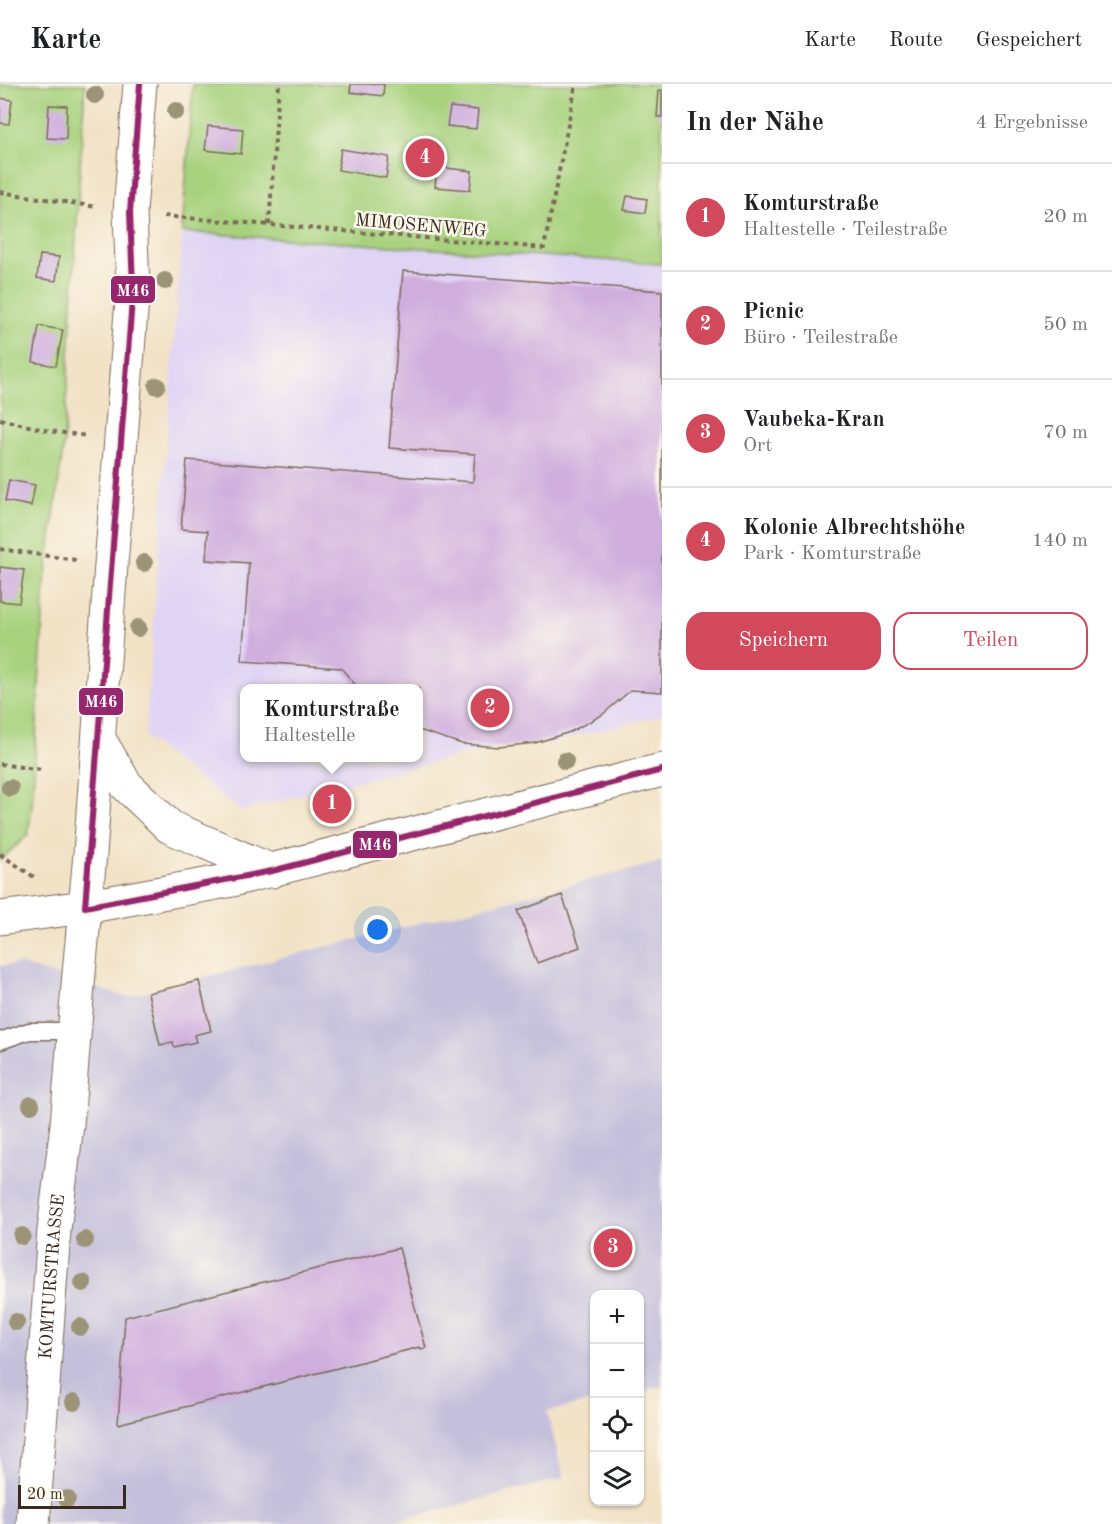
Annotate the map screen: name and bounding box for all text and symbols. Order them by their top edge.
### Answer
text: Karte [30,27,101,55]
text: Karte [804,30,856,51]
text: Route [889,30,943,51]
text: Gespeichert [976,30,1082,51]
text: In der Nähe [686,110,824,136]
text: 4 Ergebnisse [976,113,1088,133]
pin: 4 [406,136,444,181]
text: Komturstraße [743,193,879,215]
text: 1 [700,207,711,227]
text: 20 m [1043,207,1088,227]
street label: MIMOSENWEG [354,211,487,241]
text: Haltestelle · Teilestraße [743,220,948,240]
line badge: M46 [110,275,156,304]
text: M46 [117,284,149,300]
text: Picnic [743,301,804,323]
text: 2 [700,315,711,335]
text: 50 m [1043,315,1088,335]
text: Büro · Teilestraße [743,328,898,348]
text: Vaubeka-Kran [743,409,885,431]
text: 3 [700,423,711,443]
text: 70 m [1043,423,1088,443]
text: Ort [743,436,772,456]
text: Kolonie Albrechtshöhe [743,517,965,539]
text: 4 [700,531,711,551]
text: 140 m [1032,531,1088,551]
text: Park · Komturstraße [743,544,921,564]
button: Speichern [686,612,881,670]
button: Teilen [893,612,1088,670]
popup [240,684,423,762]
pin: 2 [470,686,510,730]
line badge: M46 [78,687,124,716]
text: M46 [85,695,117,711]
text: Komturstraße [263,699,400,721]
text: Haltestelle [263,726,356,746]
pin: 1 [312,782,352,826]
line badge: M46 [352,830,398,859]
text: M46 [359,838,391,854]
your location [363,915,392,944]
street label: KOMTURSTRASSE [37,1193,68,1360]
pin: 3 [594,1226,632,1270]
map controls [590,1290,644,1506]
button: + [590,1290,644,1344]
button: − [590,1344,644,1398]
button: locate [590,1398,644,1452]
button: layers [590,1452,644,1506]
scale bar [18,1482,126,1510]
text: 20 m [27,1487,63,1503]

